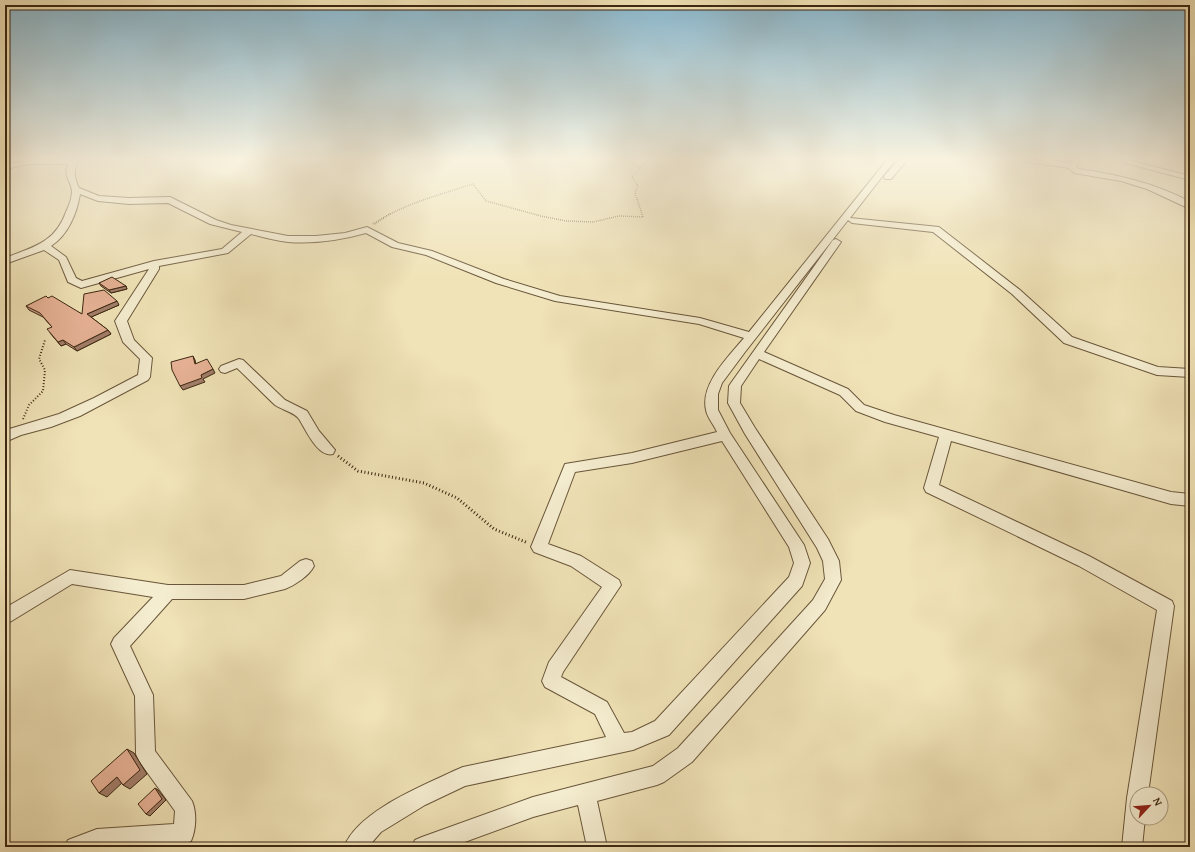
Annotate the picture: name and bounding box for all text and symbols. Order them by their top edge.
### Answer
north arrow [1129,786,1169,826]
text: N [1149,795,1167,809]

